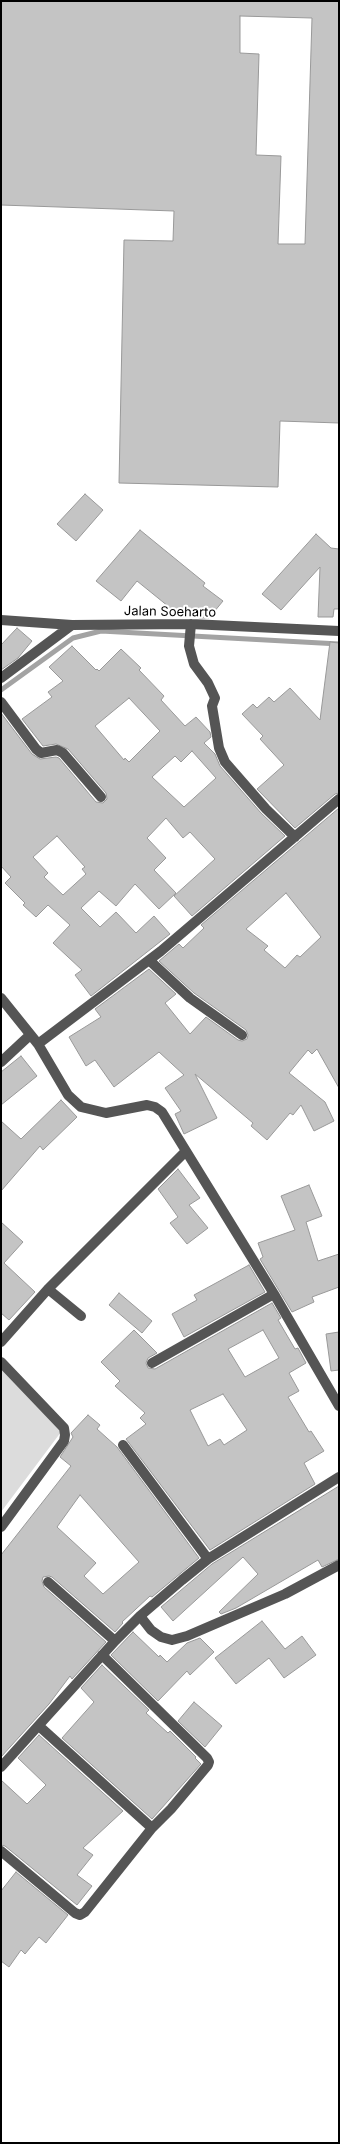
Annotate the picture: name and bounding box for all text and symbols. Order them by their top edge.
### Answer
street label: Jalan Soeharto [124,603,216,621]

